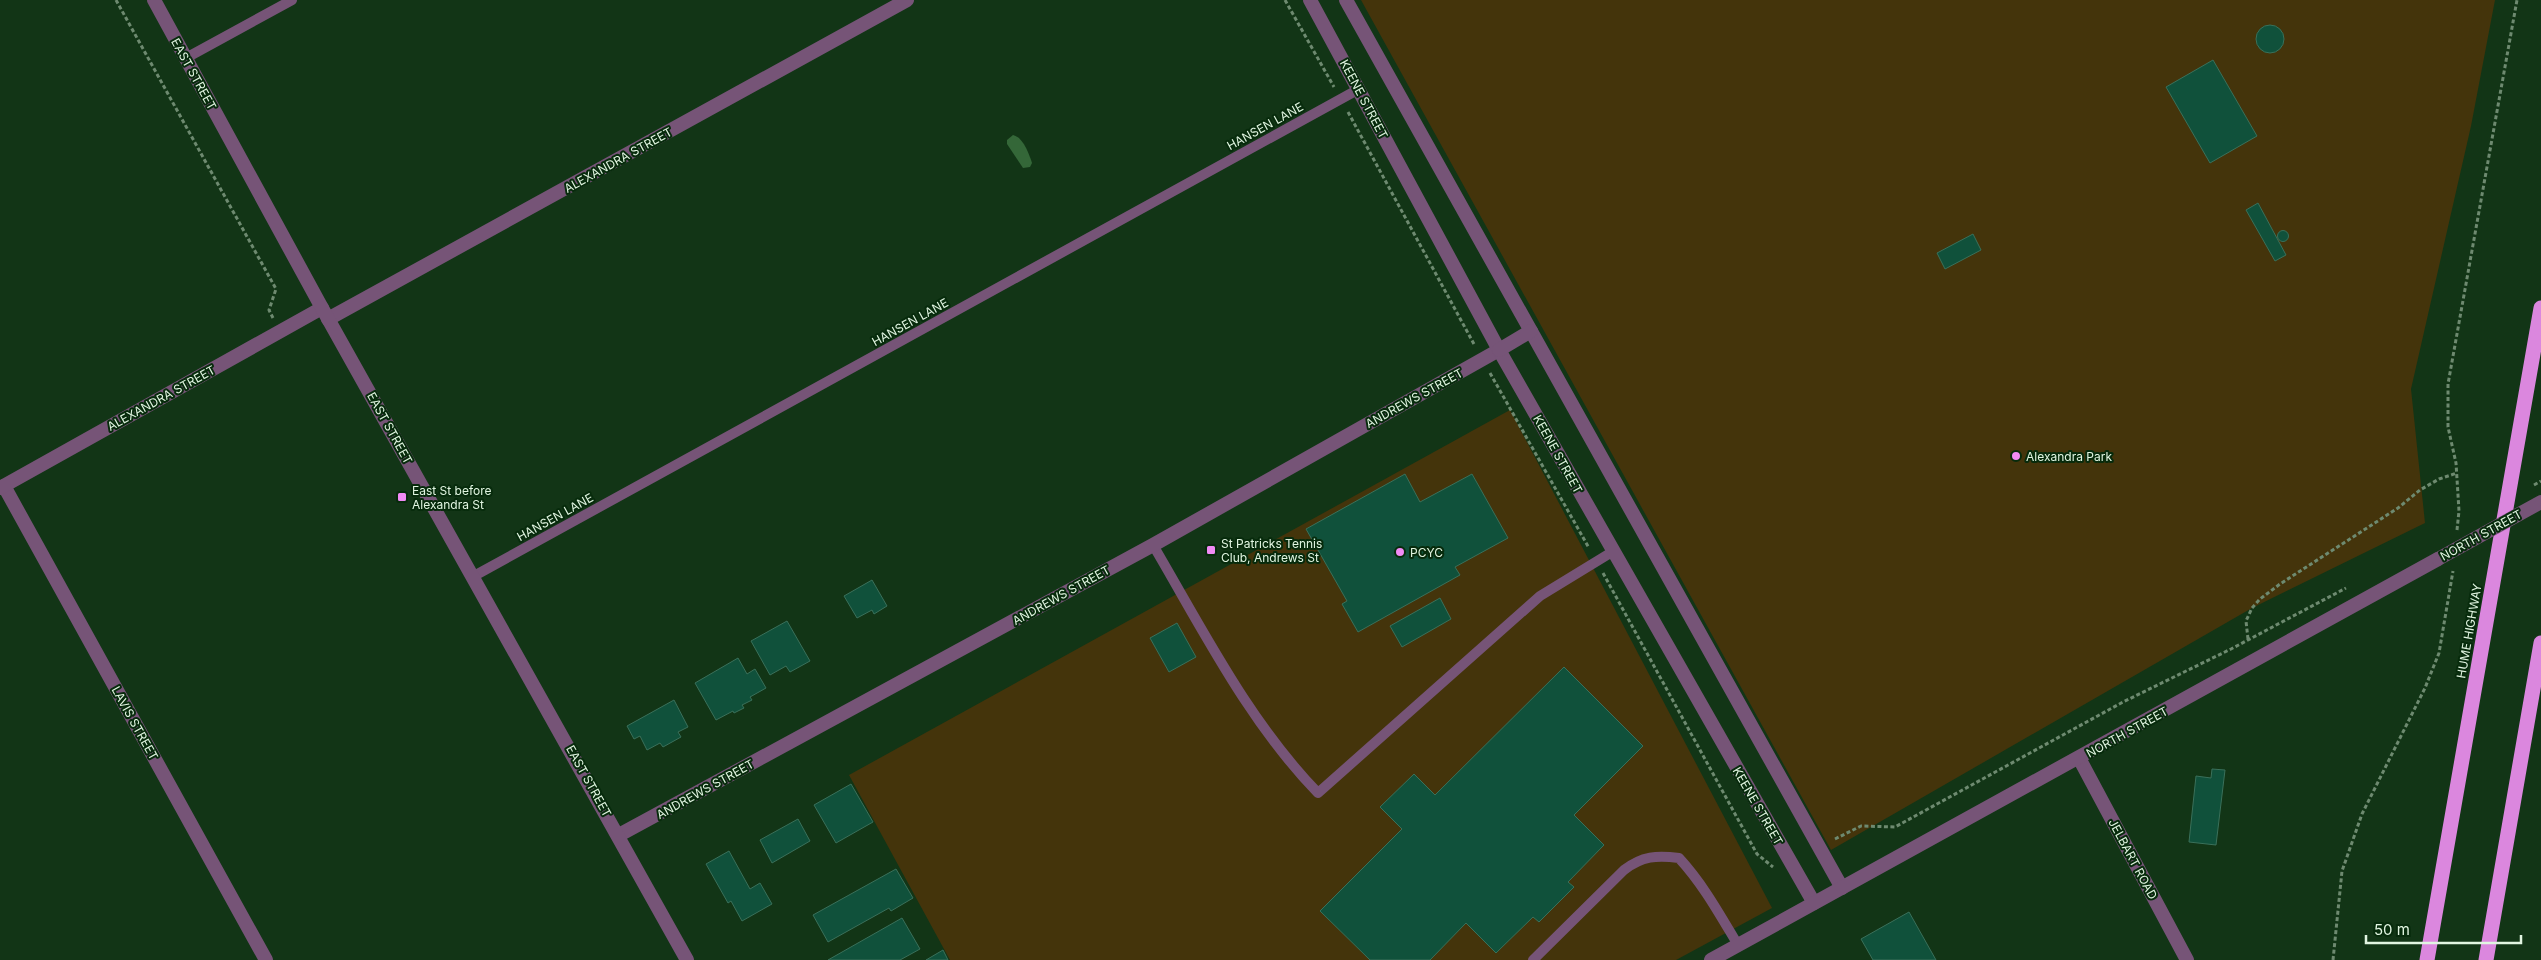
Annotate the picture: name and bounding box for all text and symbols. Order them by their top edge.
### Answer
street label: EAST STREET [168,36,220,113]
street label: KEENE STREET [1337,57,1391,141]
street label: HANSEN LANE [1224,99,1306,153]
street label: ALEXANDRA STREET [561,124,675,196]
street label: HANSEN LANE [869,295,951,349]
street label: ALEXANDRA STREET [104,362,218,434]
street label: ANDREWS STREET [1363,365,1466,431]
street label: EAST STREET [364,390,416,467]
street label: KEENE STREET [1530,412,1586,496]
place label: Alexandra Park [2026,449,2112,464]
marker: Alexandra Park [2010,450,2022,462]
place label: East St before Alexandra St [412,483,492,512]
street label: HANSEN LANE [514,490,596,544]
marker: East St before Alexandra St [396,491,408,503]
street label: NORTH STREET [2437,506,2525,564]
place label: St Patricks Tennis Club, Andrews St [1221,536,1322,565]
marker: St Patricks Tennis Club, Andrews St [1205,544,1217,556]
place label: PCYC [1410,545,1443,560]
marker: PCYC [1394,546,1406,558]
street label: ANDREWS STREET [1010,562,1113,628]
street label: HUME HIGHWAY [2453,582,2485,680]
street label: LAVIS STREET [109,683,162,763]
street label: NORTH STREET [2083,703,2171,761]
street label: EAST STREET [563,743,615,820]
street label: ANDREWS STREET [654,756,757,822]
street label: KEENE STREET [1730,764,1786,848]
street label: JELBART ROAD [2105,816,2161,902]
scale bar [2366,912,2521,944]
text: 50 m [2374,920,2410,939]

